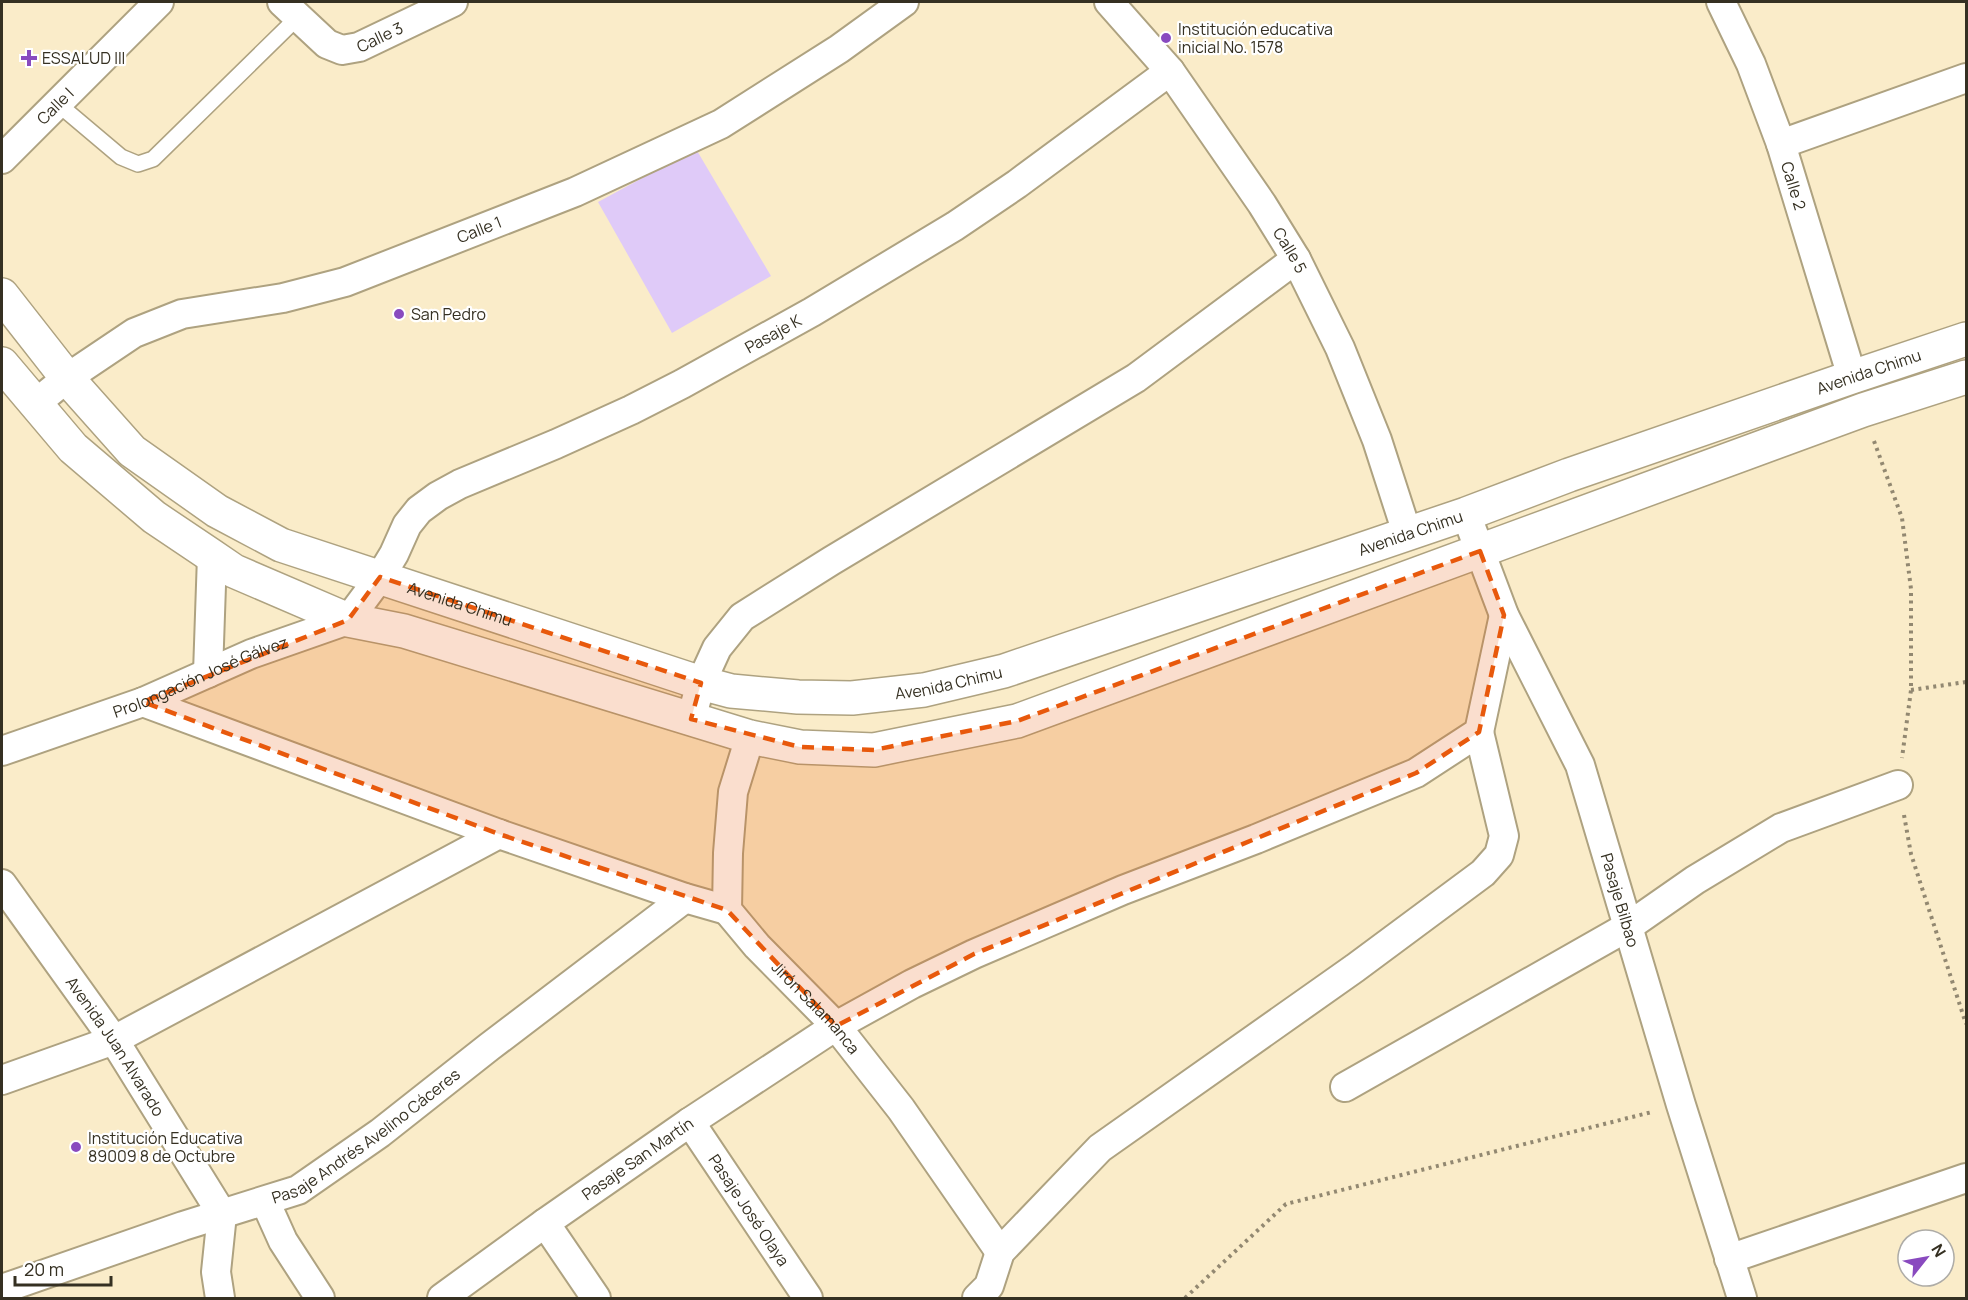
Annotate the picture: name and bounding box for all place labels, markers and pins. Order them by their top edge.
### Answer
place label: Institución educativa inicial No. 1578 [1178,18,1333,58]
marker: Institución educativa inicial No. 1578 [1159,31,1173,45]
place label: ESSALUD III [42,47,125,69]
marker: ESSALUD III [20,49,38,67]
place label: San Pedro [411,303,486,325]
marker: San Pedro [392,307,406,321]
place label: Institución Educativa 89009 8 de Octubre [88,1127,243,1167]
marker: Institución Educativa 89009 8 de Octubre [69,1140,83,1154]

